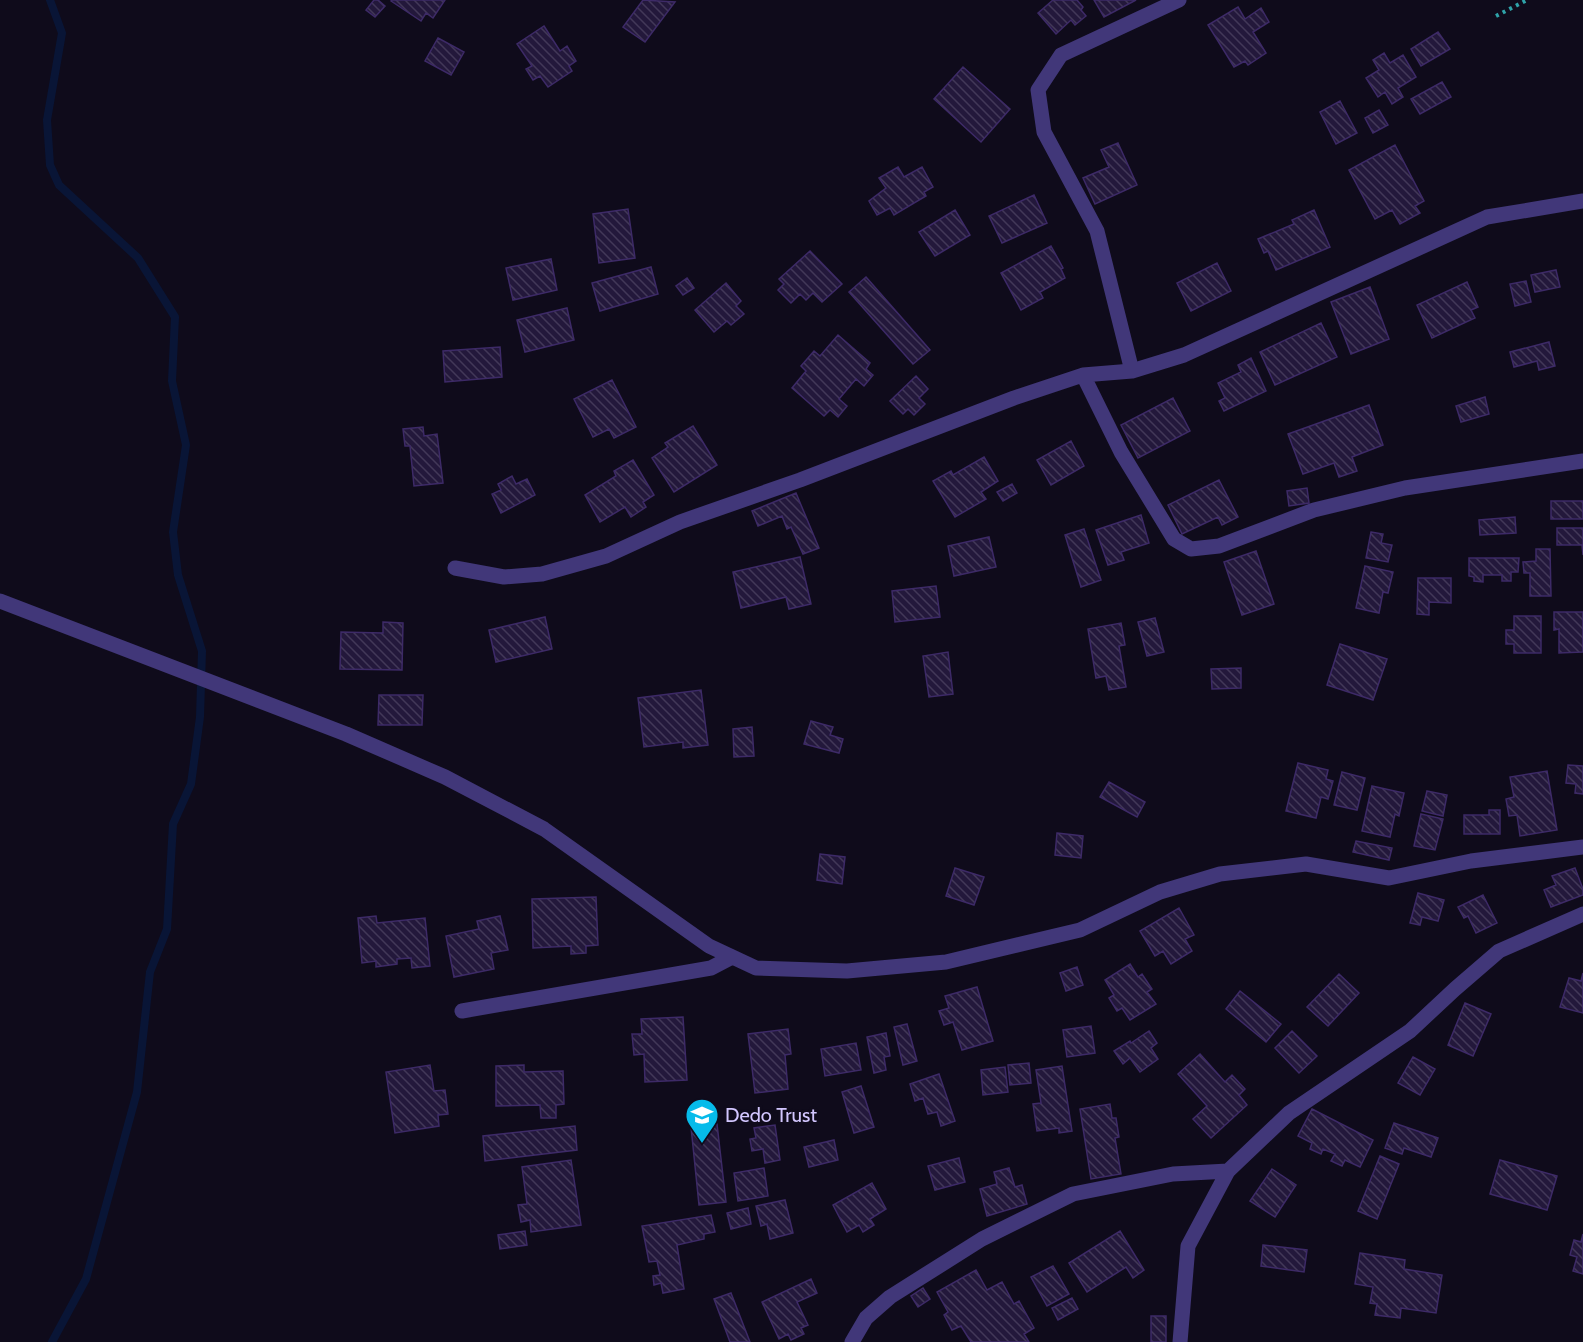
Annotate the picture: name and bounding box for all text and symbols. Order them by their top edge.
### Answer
school or university icon: Dedo Trust [684,1097,720,1144]
place label: Dedo Trust [725,1103,817,1127]

